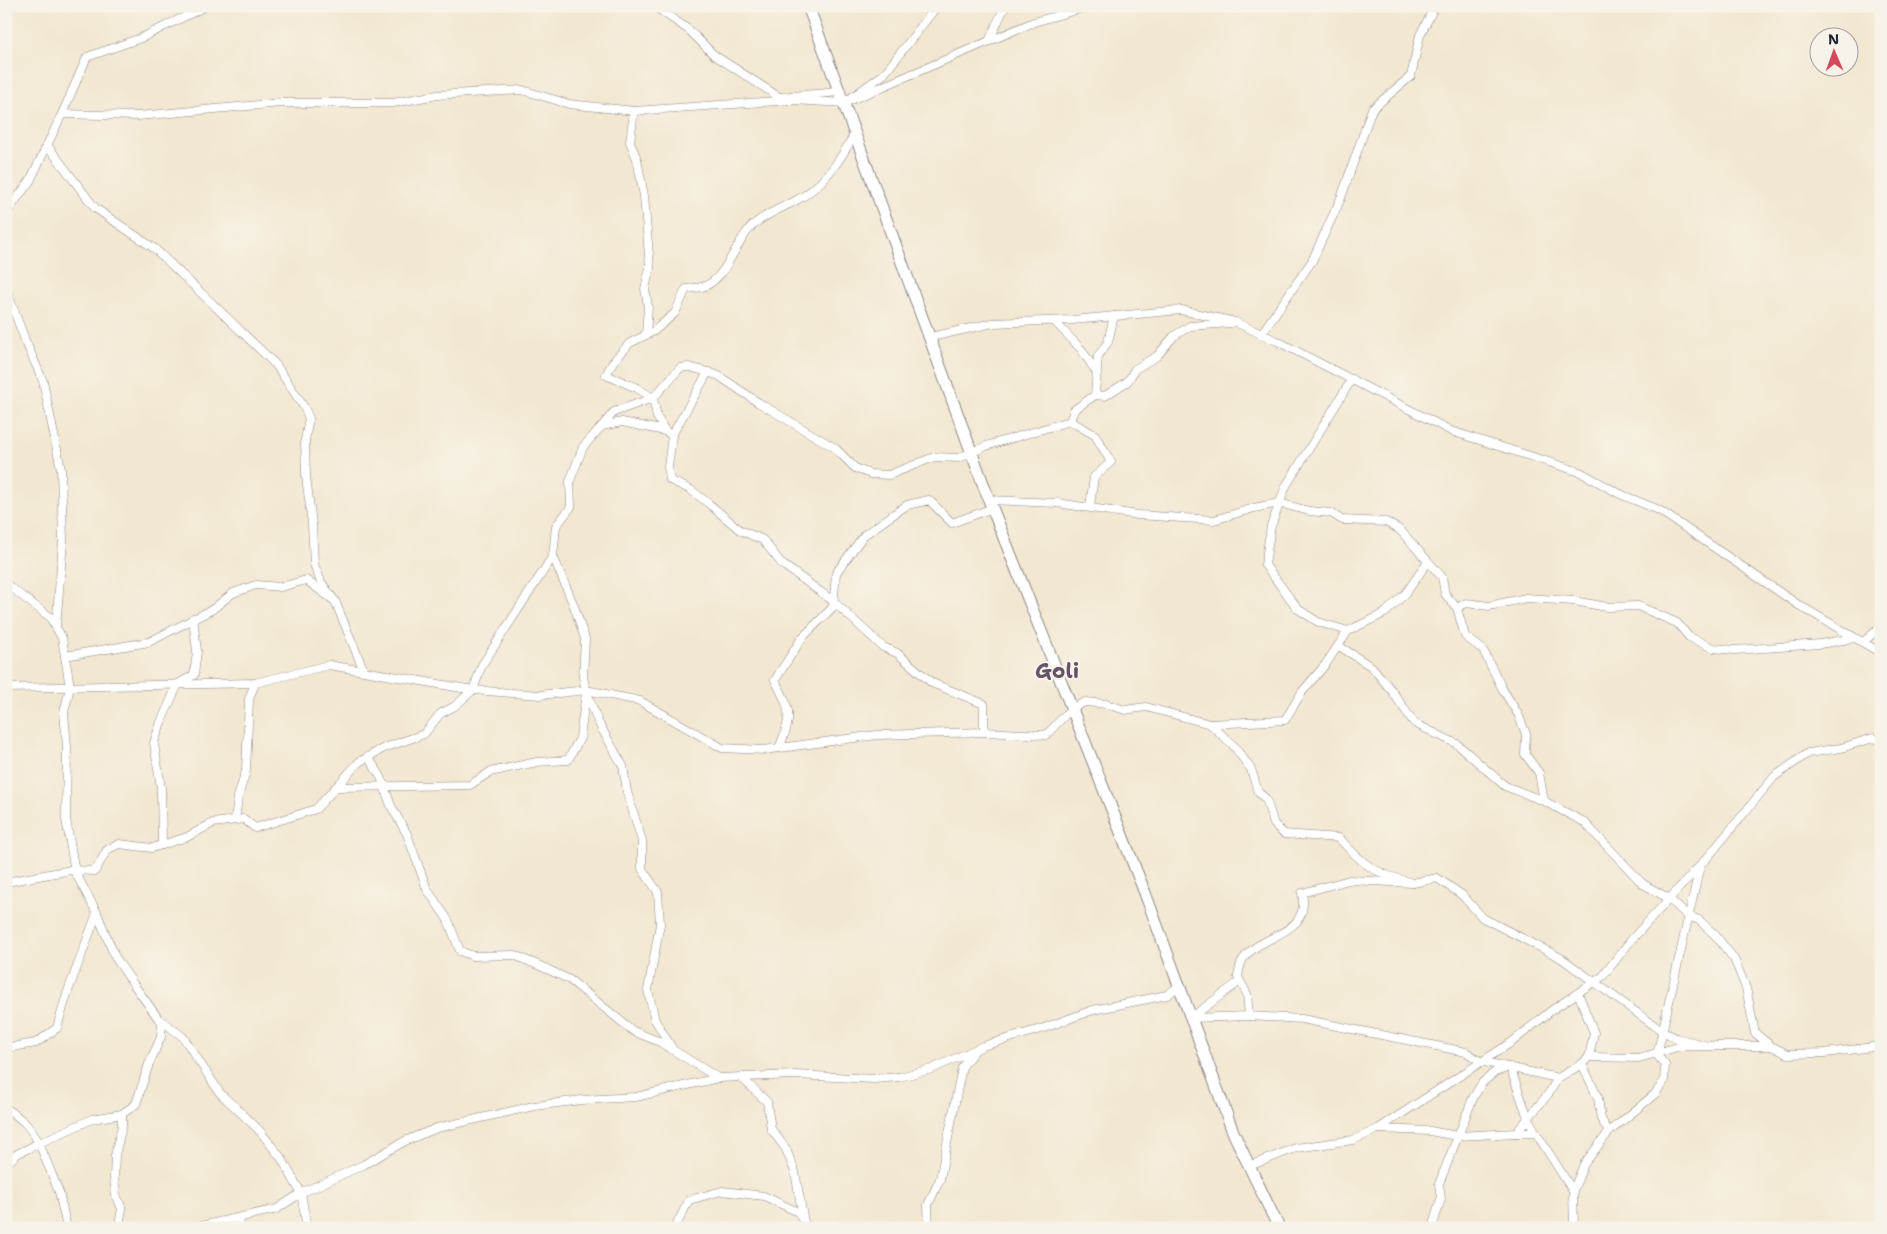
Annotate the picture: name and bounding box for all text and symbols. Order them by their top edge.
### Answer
north arrow [1810,28,1860,78]
text: N [1828,30,1839,48]
district label: Goli [1035,657,1079,685]

